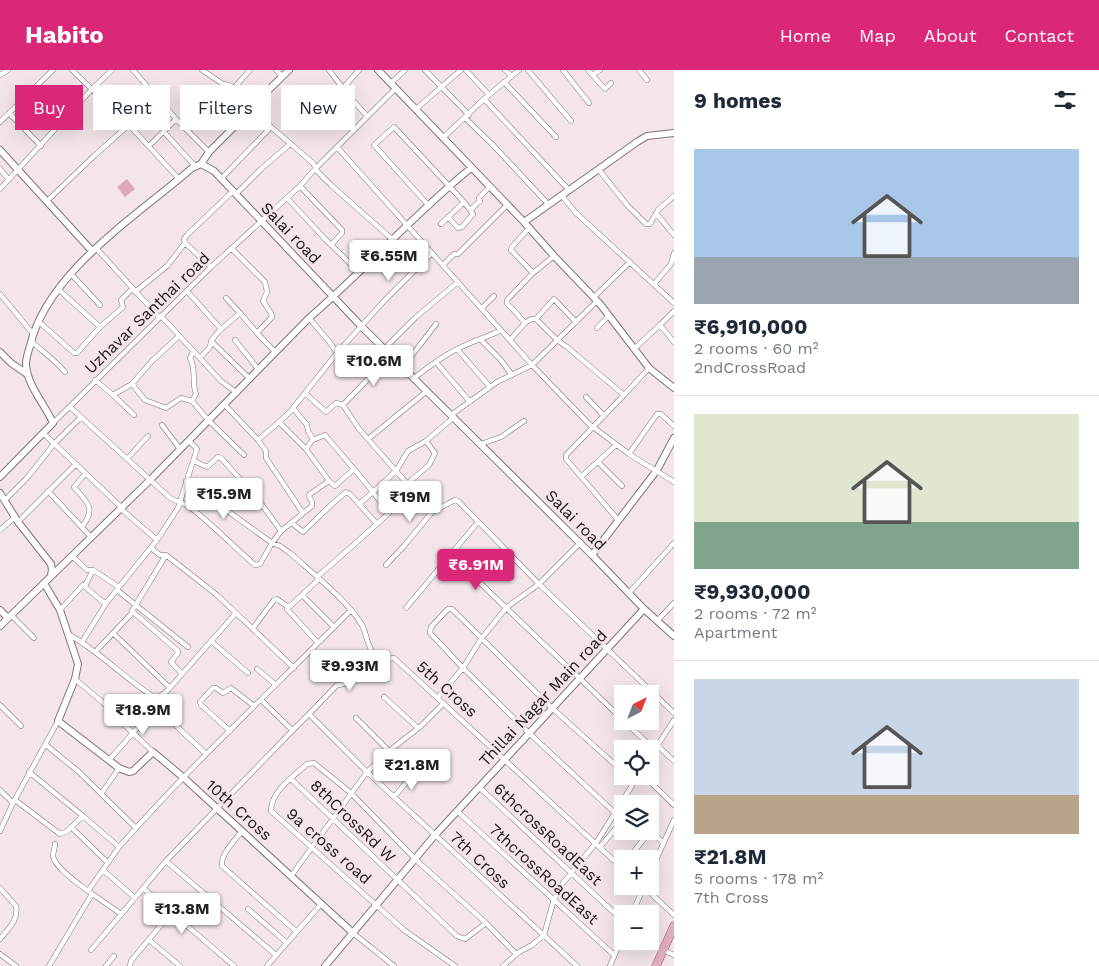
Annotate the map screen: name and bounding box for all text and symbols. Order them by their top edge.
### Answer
text: Habito [25,21,104,49]
text: Home [780,25,831,46]
text: Map [859,25,896,46]
text: About [924,25,976,46]
text: Contact [1004,25,1074,46]
chip: Buy [15,85,83,130]
chip: Rent [93,85,170,130]
chip: Filters [180,85,271,130]
chip: New [281,85,355,130]
icon: filters [1051,86,1079,114]
text: 9 homes [694,88,782,113]
icon: home [842,181,932,271]
street label: Salai road [257,198,325,268]
pin: ₹6.55M [348,240,430,282]
text: ₹6.55M [360,246,418,265]
street label: Uzhavar Santhai road [81,248,213,378]
text: ₹6,910,000 [694,314,807,339]
text: 2 rooms · 60 m² [694,339,819,358]
pin: ₹10.6M [333,344,415,387]
text: ₹10.6M [346,351,402,370]
text: 2ndCrossRoad [694,358,806,377]
icon: home [842,447,932,537]
pin: ₹15.9M [183,478,265,520]
pin: ₹19M [380,480,440,523]
text: ₹15.9M [197,484,251,503]
street label: Salai road [542,486,610,554]
text: ₹19M [390,487,430,506]
pin: ₹6.91M [435,548,517,591]
text: ₹6.91M [448,555,504,574]
text: ₹9,930,000 [694,579,811,604]
text: 2 rooms · 72 m² [694,604,817,623]
text: Apartment [694,623,777,642]
street label: Thillai Nagar Main road [475,626,611,770]
pin: ₹9.93M [309,650,391,692]
text: ₹9.93M [321,656,379,675]
street label: 5th Cross [413,657,481,721]
north arrow [614,685,659,730]
map controls [614,685,659,950]
pin: ₹18.9M [102,694,184,736]
text: ₹18.9M [115,700,171,719]
icon: home [842,712,932,802]
button: locate [614,740,659,785]
pin: ₹21.8M [371,748,453,791]
text: ₹21.8M [384,755,440,774]
street label: 10th Cross [202,776,276,844]
street label: 8thCrossRd W [307,776,399,866]
street label: 6thcrossRoadEast [490,779,606,889]
button: layers [614,795,659,840]
street label: 9a cross road [283,804,375,888]
street label: 7thcrossRoadEast [485,820,603,928]
street label: 7th Cross [446,828,514,892]
text: ₹21.8M [694,844,767,869]
button: + [614,850,659,895]
text: 5 rooms · 178 m² [694,869,823,888]
text: 7th Cross [694,888,769,907]
pin: ₹13.8M [141,892,223,935]
text: ₹13.8M [154,899,210,918]
button: − [614,905,659,950]

